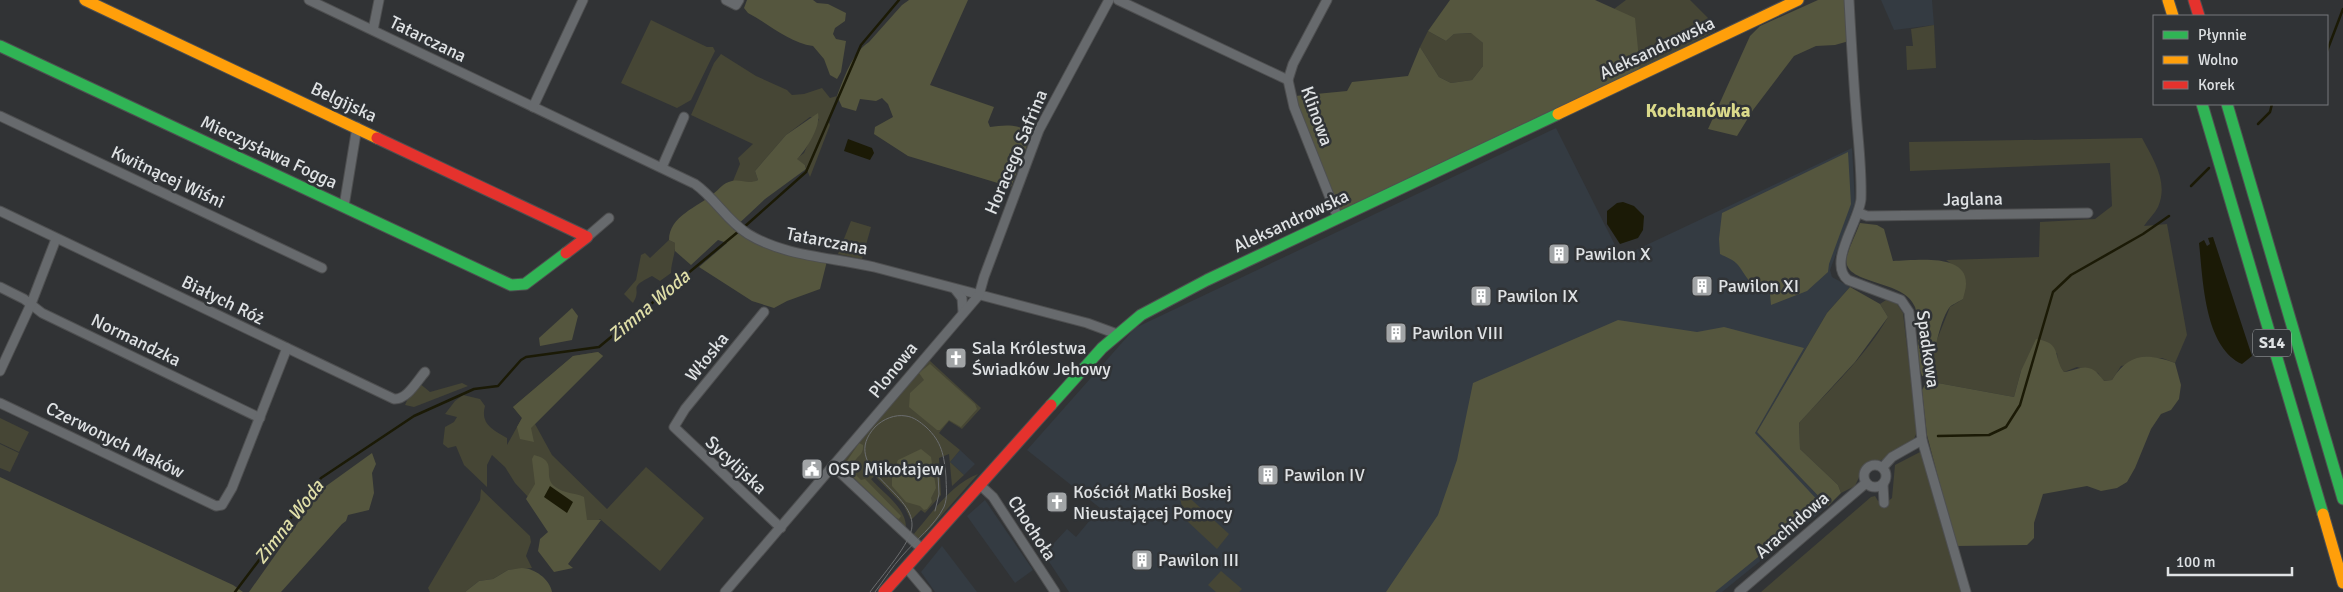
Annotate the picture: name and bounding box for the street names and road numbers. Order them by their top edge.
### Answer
street label: Tatarczana [386,11,470,67]
street label: Aleksandrowska [1596,12,1718,84]
street label: Belgijska [307,77,381,127]
street label: Klinowa [1296,83,1338,149]
street label: Horacego Safrina [980,86,1052,218]
street label: Mieczysława Fogga [197,111,341,193]
street label: Kwitnącej Wiśni [108,141,228,213]
street label: Aleksandrowska [1230,185,1352,257]
street label: Jaglana [1943,187,2003,211]
street label: Tatarczana [784,222,870,260]
street label: Białych Róż [178,271,268,329]
street label: Normandzka [87,309,185,371]
street label: Spadkowa [1912,309,1944,389]
street label: Włoska [681,328,733,386]
road number: S14 [2253,329,2291,356]
street label: Plonowa [864,338,922,402]
street label: Czerwonych Maków [42,397,188,483]
street label: Sycylijska [701,431,771,499]
street label: Arachidowa [1751,487,1833,563]
street label: Chochoła [1003,491,1061,565]

